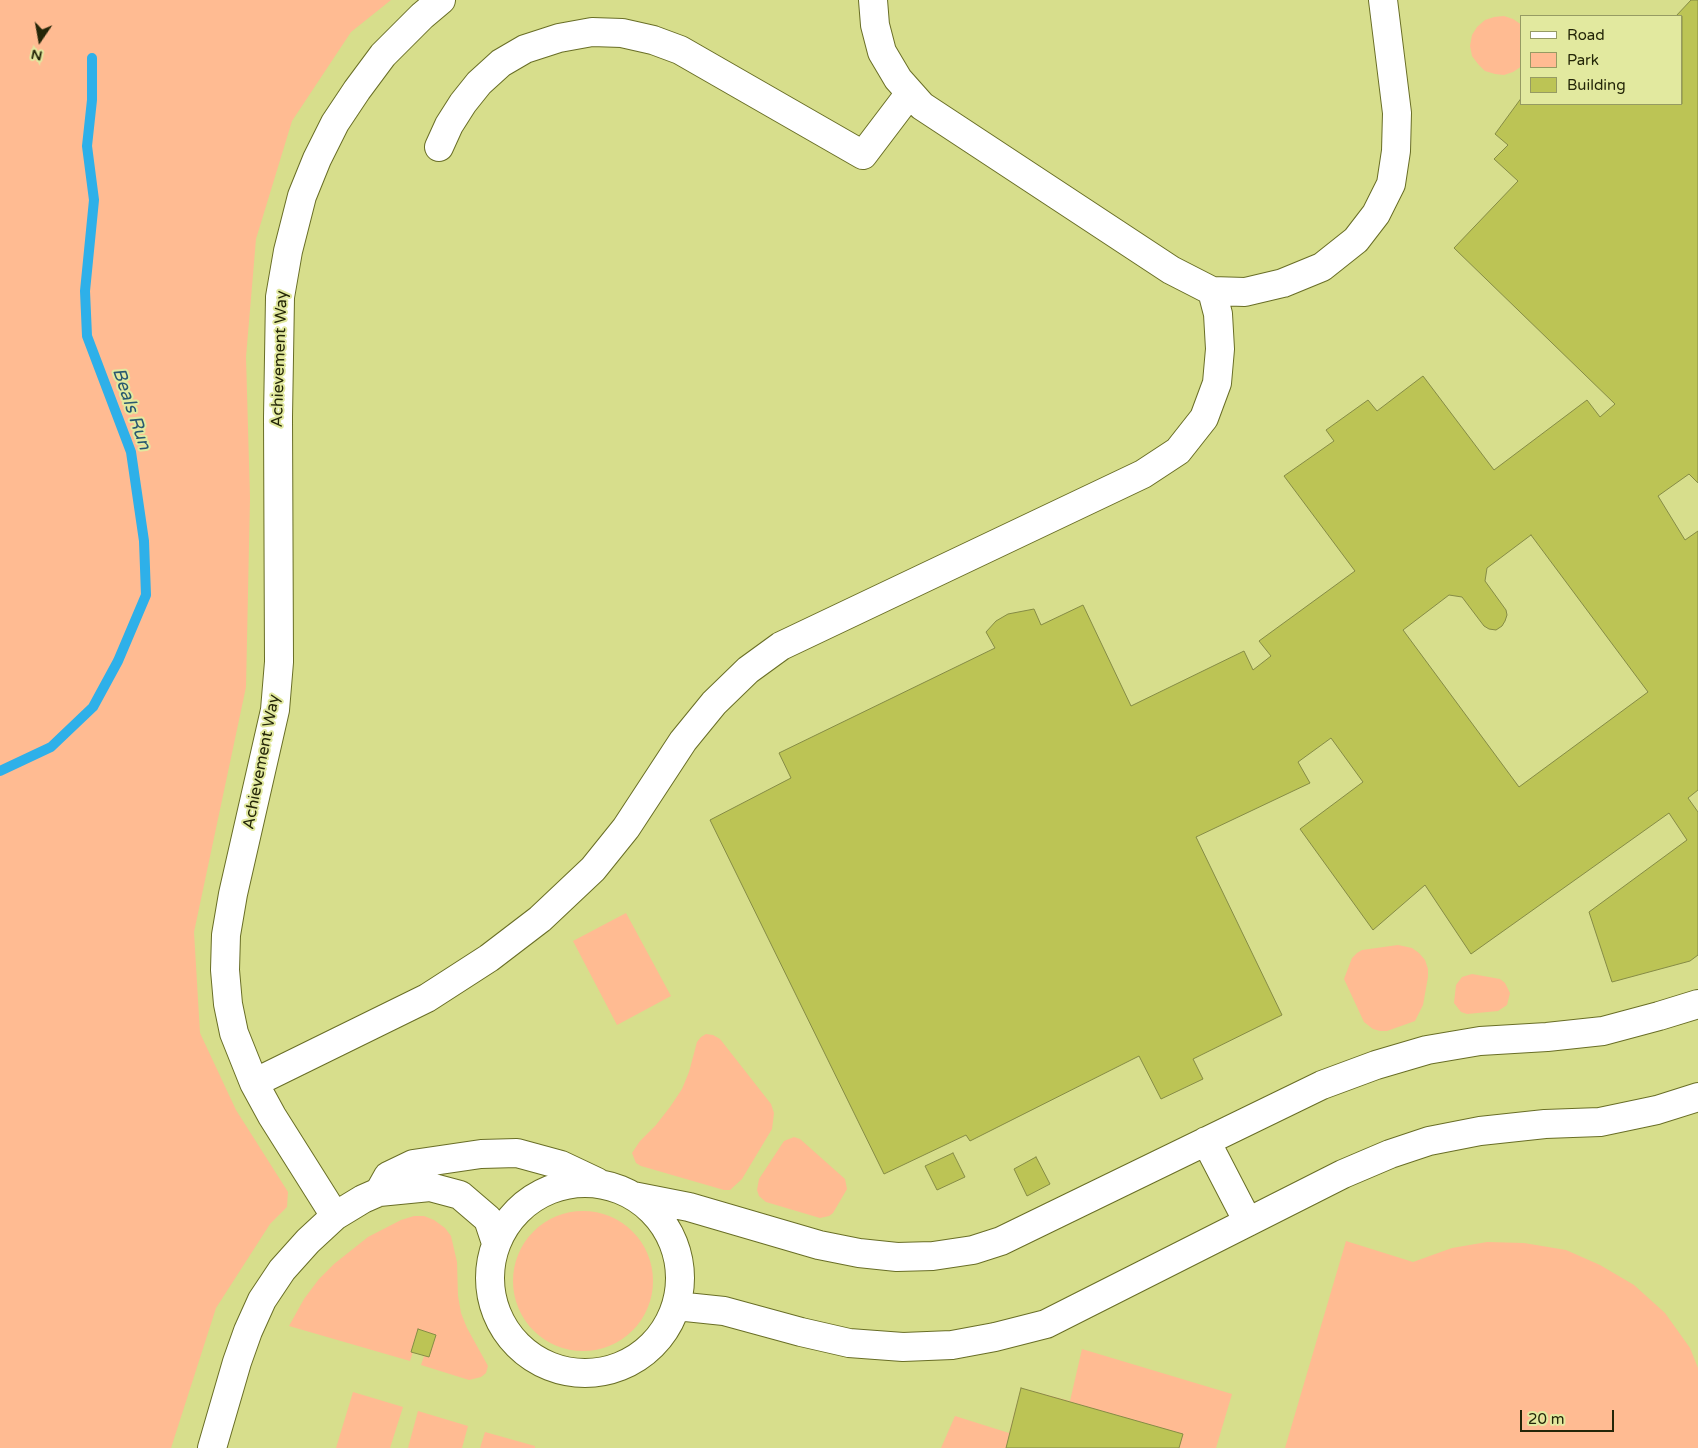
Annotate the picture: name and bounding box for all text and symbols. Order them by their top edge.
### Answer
north arrow [15,15,65,65]
legend [1520,15,1683,105]
text: Road [1567,26,1605,44]
text: N [30,46,44,65]
text: Park [1567,51,1599,69]
text: Building [1567,76,1626,94]
street label: Achievement Way [268,290,292,428]
water label: Beals Run [107,365,155,453]
street label: Achievement Way [240,693,284,831]
scale bar [1523,1400,1617,1432]
text: 20 m [1528,1410,1565,1428]

